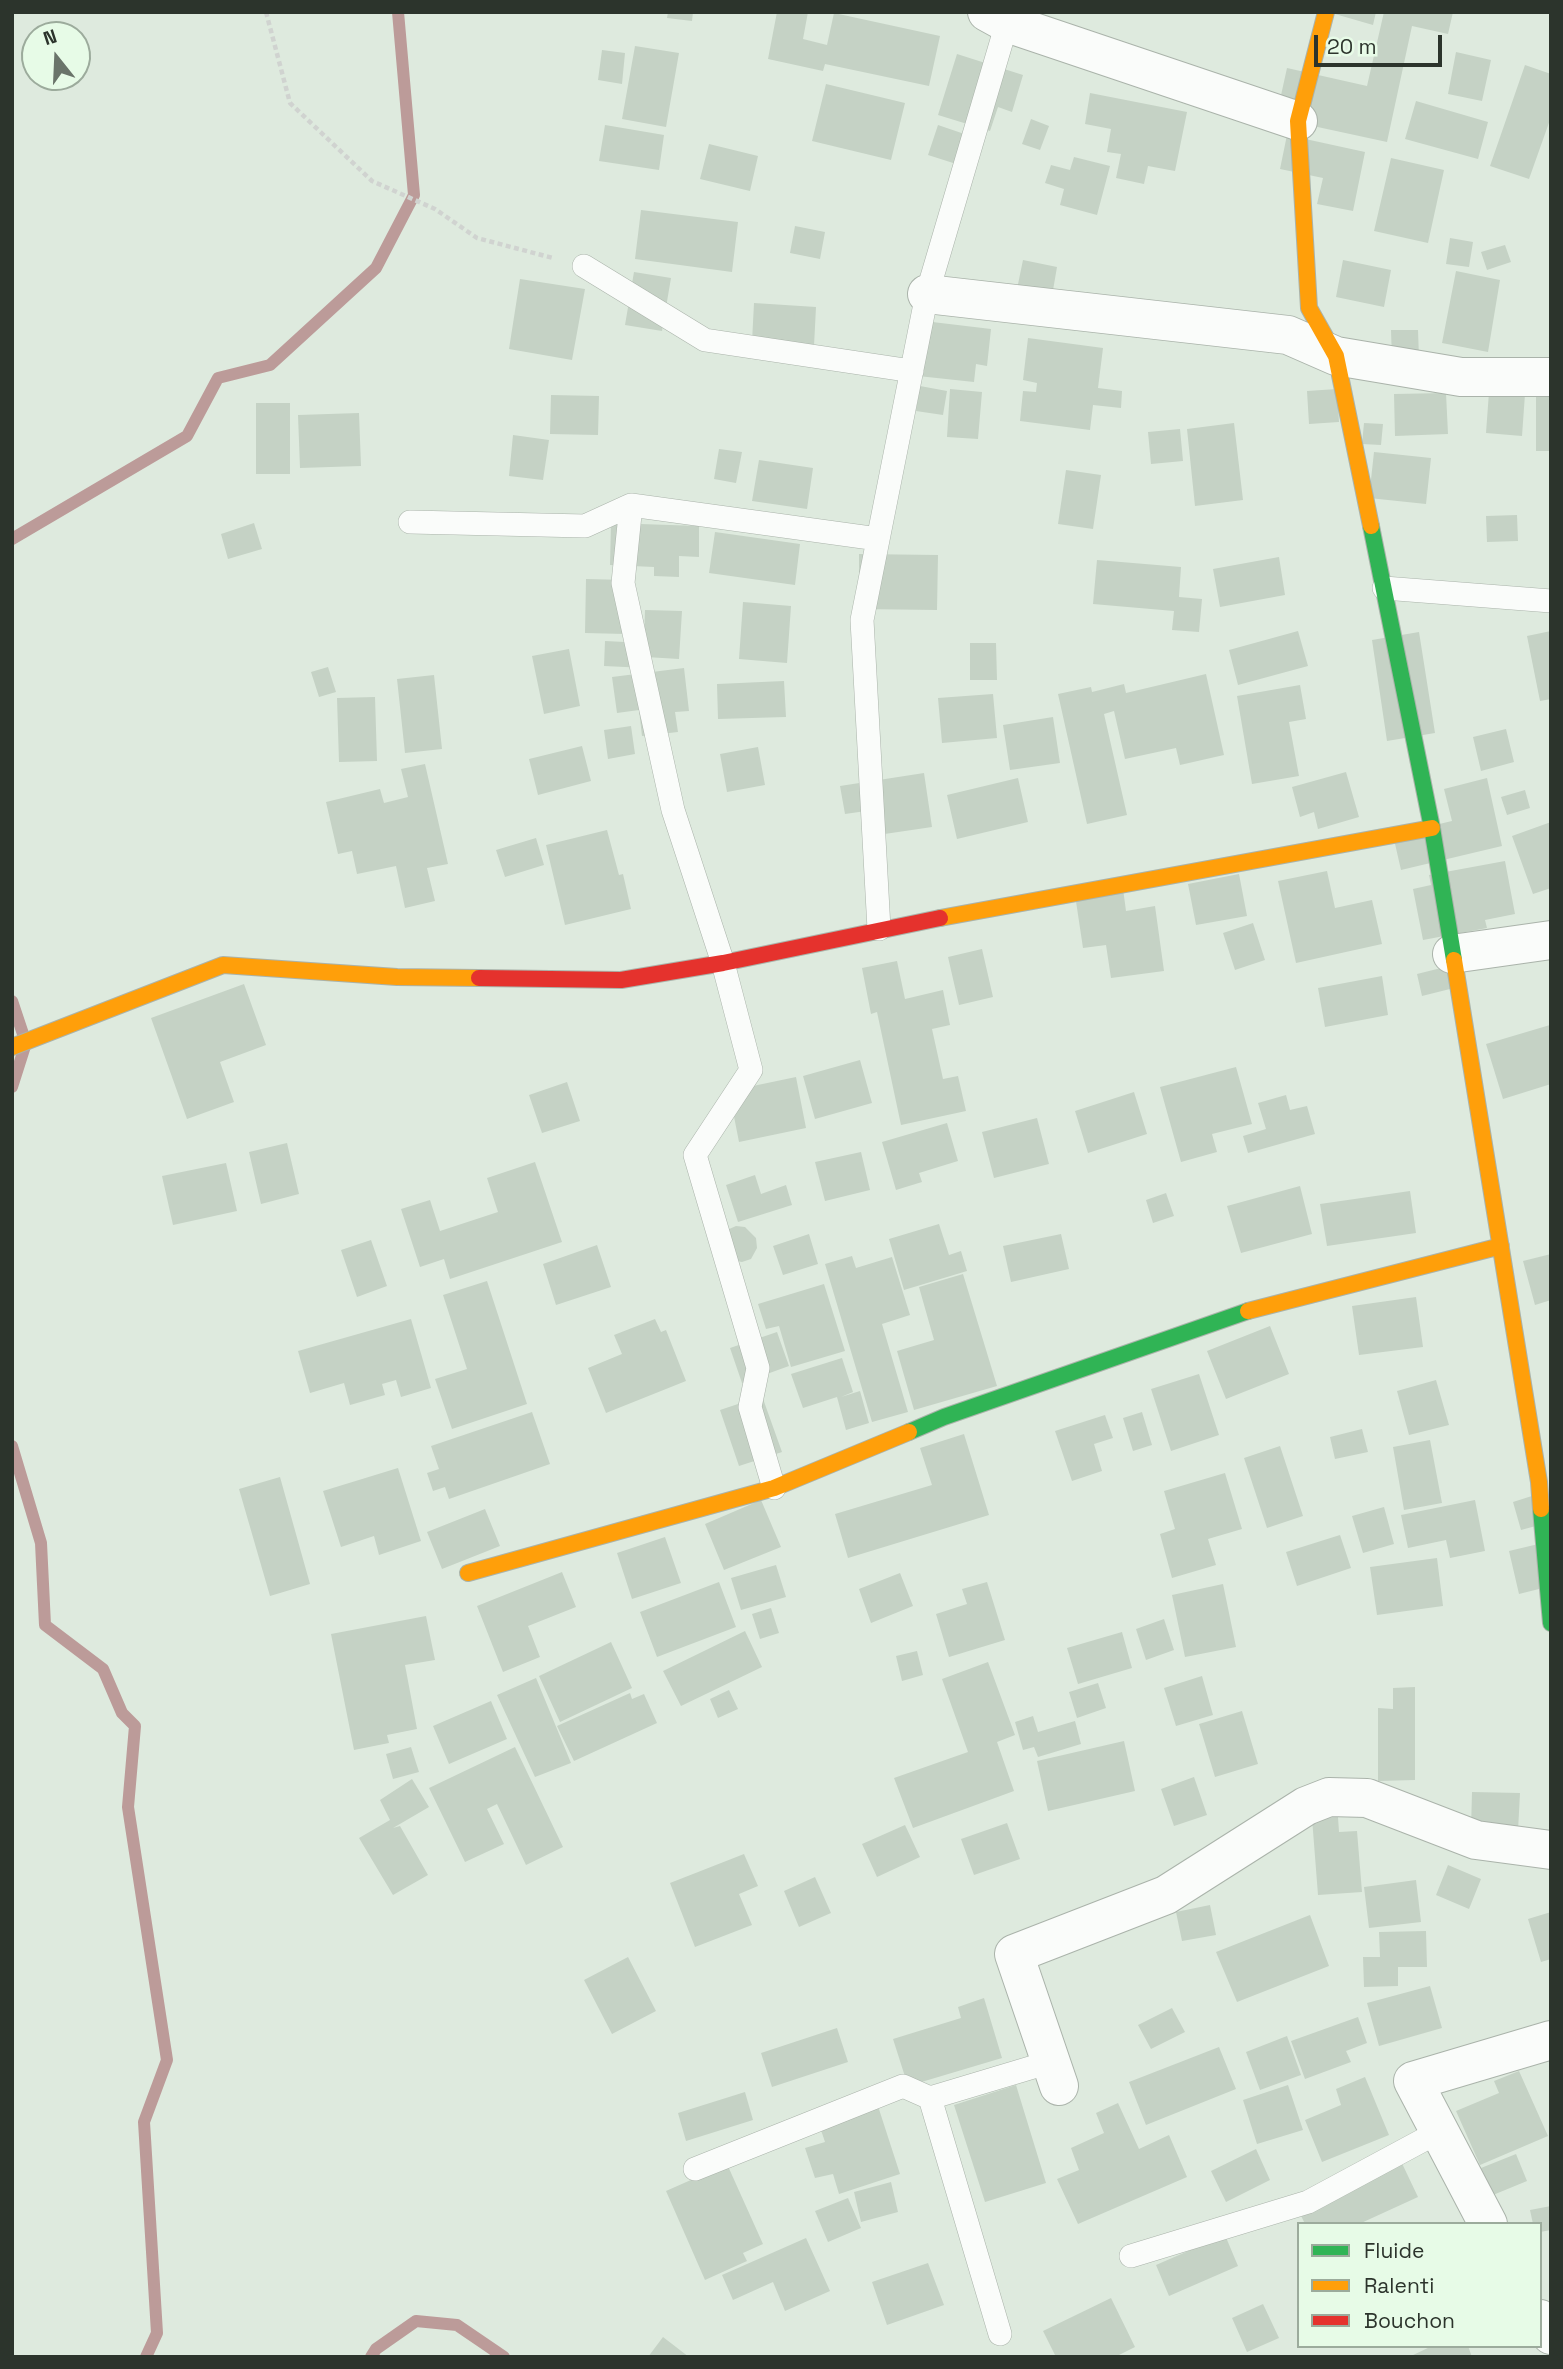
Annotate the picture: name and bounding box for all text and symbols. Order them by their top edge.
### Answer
north arrow [21,21,91,91]
scale bar [1318,21,1446,65]
text: N [40,24,60,51]
text: 20 m [1327,33,1377,60]
legend [1297,2222,1542,2348]
text: Fluide [1364,2237,1424,2264]
text: Ralenti [1364,2272,1434,2299]
text: Bouchon [1364,2307,1455,2334]

